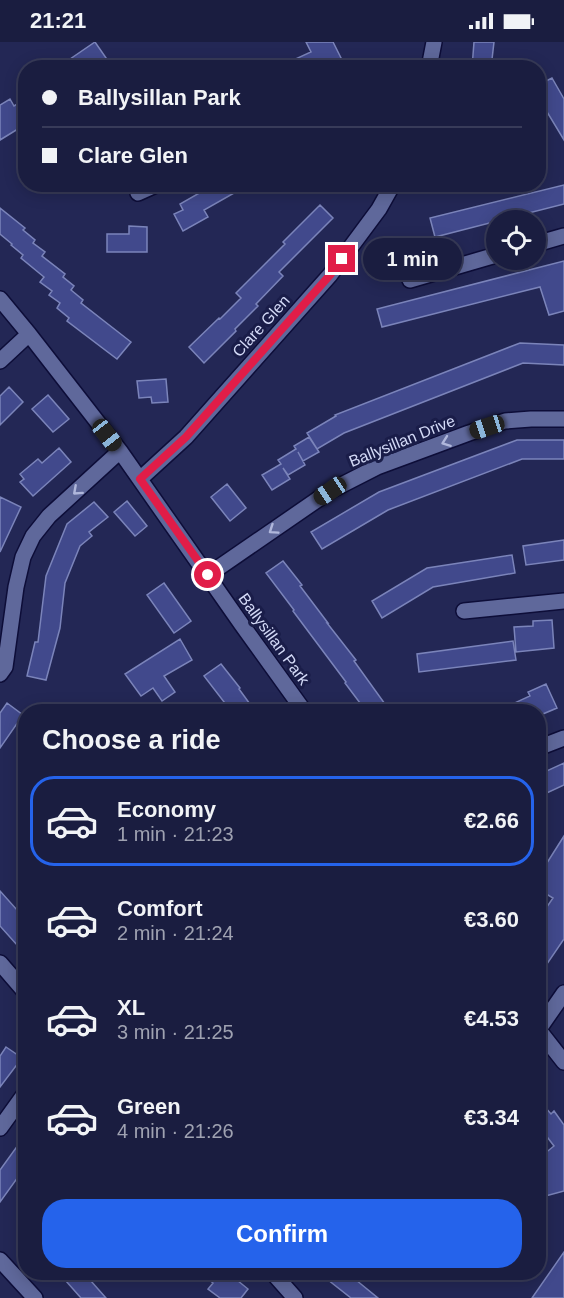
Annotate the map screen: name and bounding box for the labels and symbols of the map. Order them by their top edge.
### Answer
callout: 1 min [363,238,462,280]
route end [328,245,355,272]
street label: Clare Glen [229,292,293,360]
street label: Ballysillan Drive [346,412,458,470]
car [467,413,507,441]
car [89,415,125,455]
one-way arrow [441,434,452,447]
car [310,473,350,509]
one-way arrow [73,484,84,495]
one-way arrow [269,522,279,534]
route start [194,561,221,588]
street label: Ballysillan Park [235,590,313,689]

